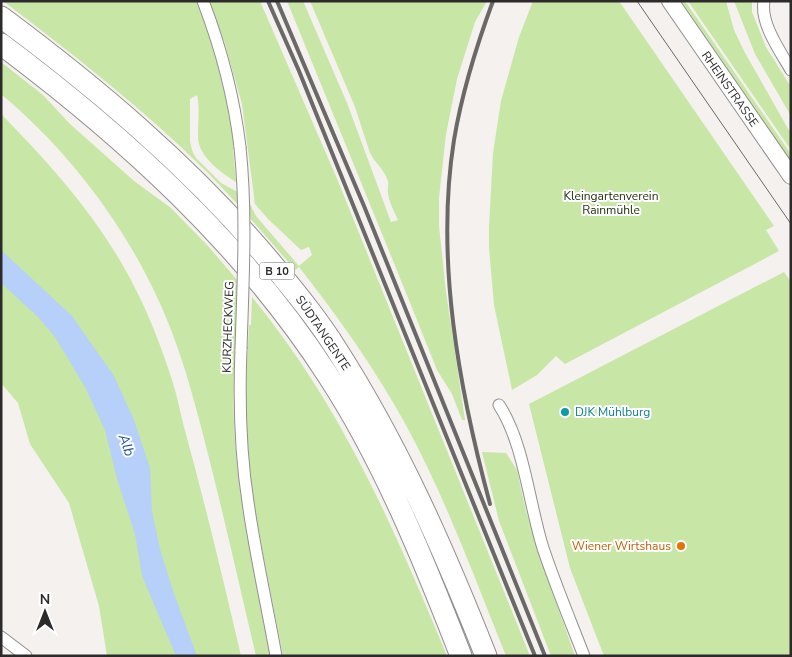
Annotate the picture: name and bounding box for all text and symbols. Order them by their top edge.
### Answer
street label: RHEINSTRASSE [698,48,762,130]
park label: Kleingartenverein Rainmühle [564,188,658,218]
road number: B 10 [260,262,294,280]
street label: KURZHECKWEG [218,281,238,373]
street label: SÜDTANGENTE [292,292,354,374]
place label: DJK Mühlburg [575,404,650,420]
marker: DJK Mühlburg [559,406,571,418]
water label: Alb [113,430,139,459]
place label: Wiener Wirtshaus [572,538,671,554]
marker: Wiener Wirtshaus [675,540,687,552]
north arrow [20,587,70,637]
text: N [40,590,50,609]

